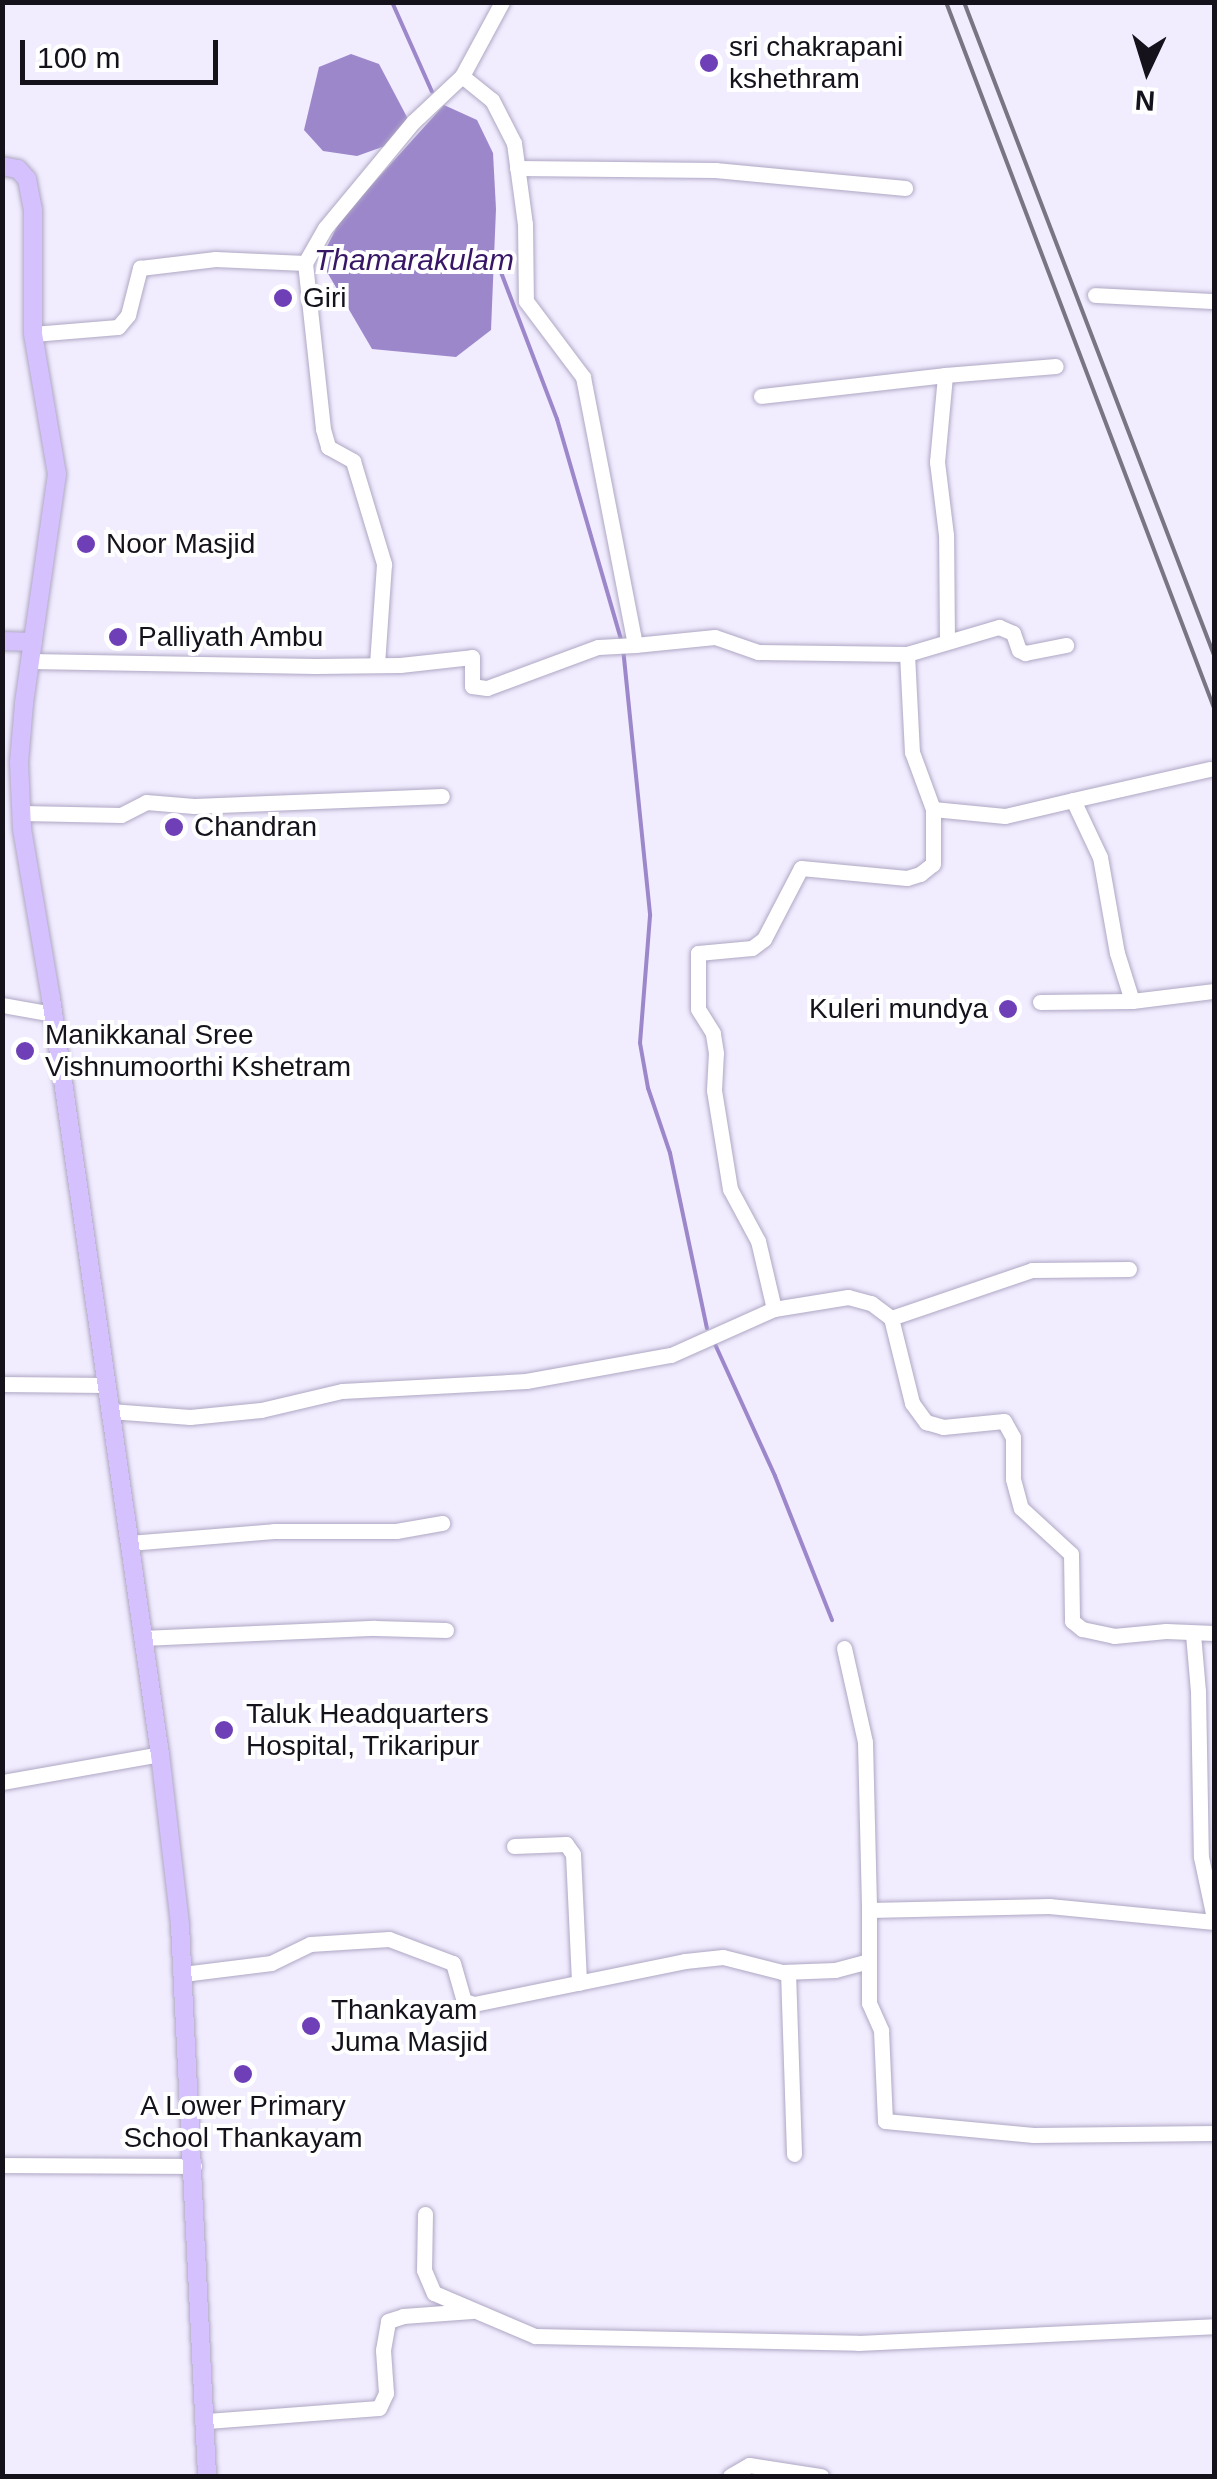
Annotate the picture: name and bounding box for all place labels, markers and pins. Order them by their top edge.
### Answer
place label: sri chakrapani kshethram [729,30,903,96]
marker: sri chakrapani kshethram [698,52,720,74]
place label: Giri [303,281,347,315]
marker: Giri [272,287,294,309]
place label: Noor Masjid [106,527,255,561]
marker: Noor Masjid [75,533,97,555]
place label: Palliyath Ambu [138,620,325,654]
marker: Palliyath Ambu [107,626,129,648]
place label: Chandran [194,810,317,844]
marker: Chandran [163,816,185,838]
place label: Kuleri mundya [809,992,988,1026]
marker: Kuleri mundya [997,998,1019,1020]
place label: Manikkanal Sree Vishnumoorthi Kshetram [45,1018,351,1084]
marker: Manikkanal Sree Vishnumoorthi Kshetram [14,1040,36,1062]
place label: Taluk Headquarters Hospital, Trikaripur [246,1697,489,1763]
marker: Taluk Headquarters Hospital, Trikaripur [211,1717,237,1743]
place label: Thankayam Juma Masjid [331,1993,488,2059]
marker: Thankayam Juma Masjid [300,2015,322,2037]
marker: A Lower Primary School Thankayam [232,2063,254,2085]
place label: A Lower Primary School Thankayam [123,2089,363,2155]

